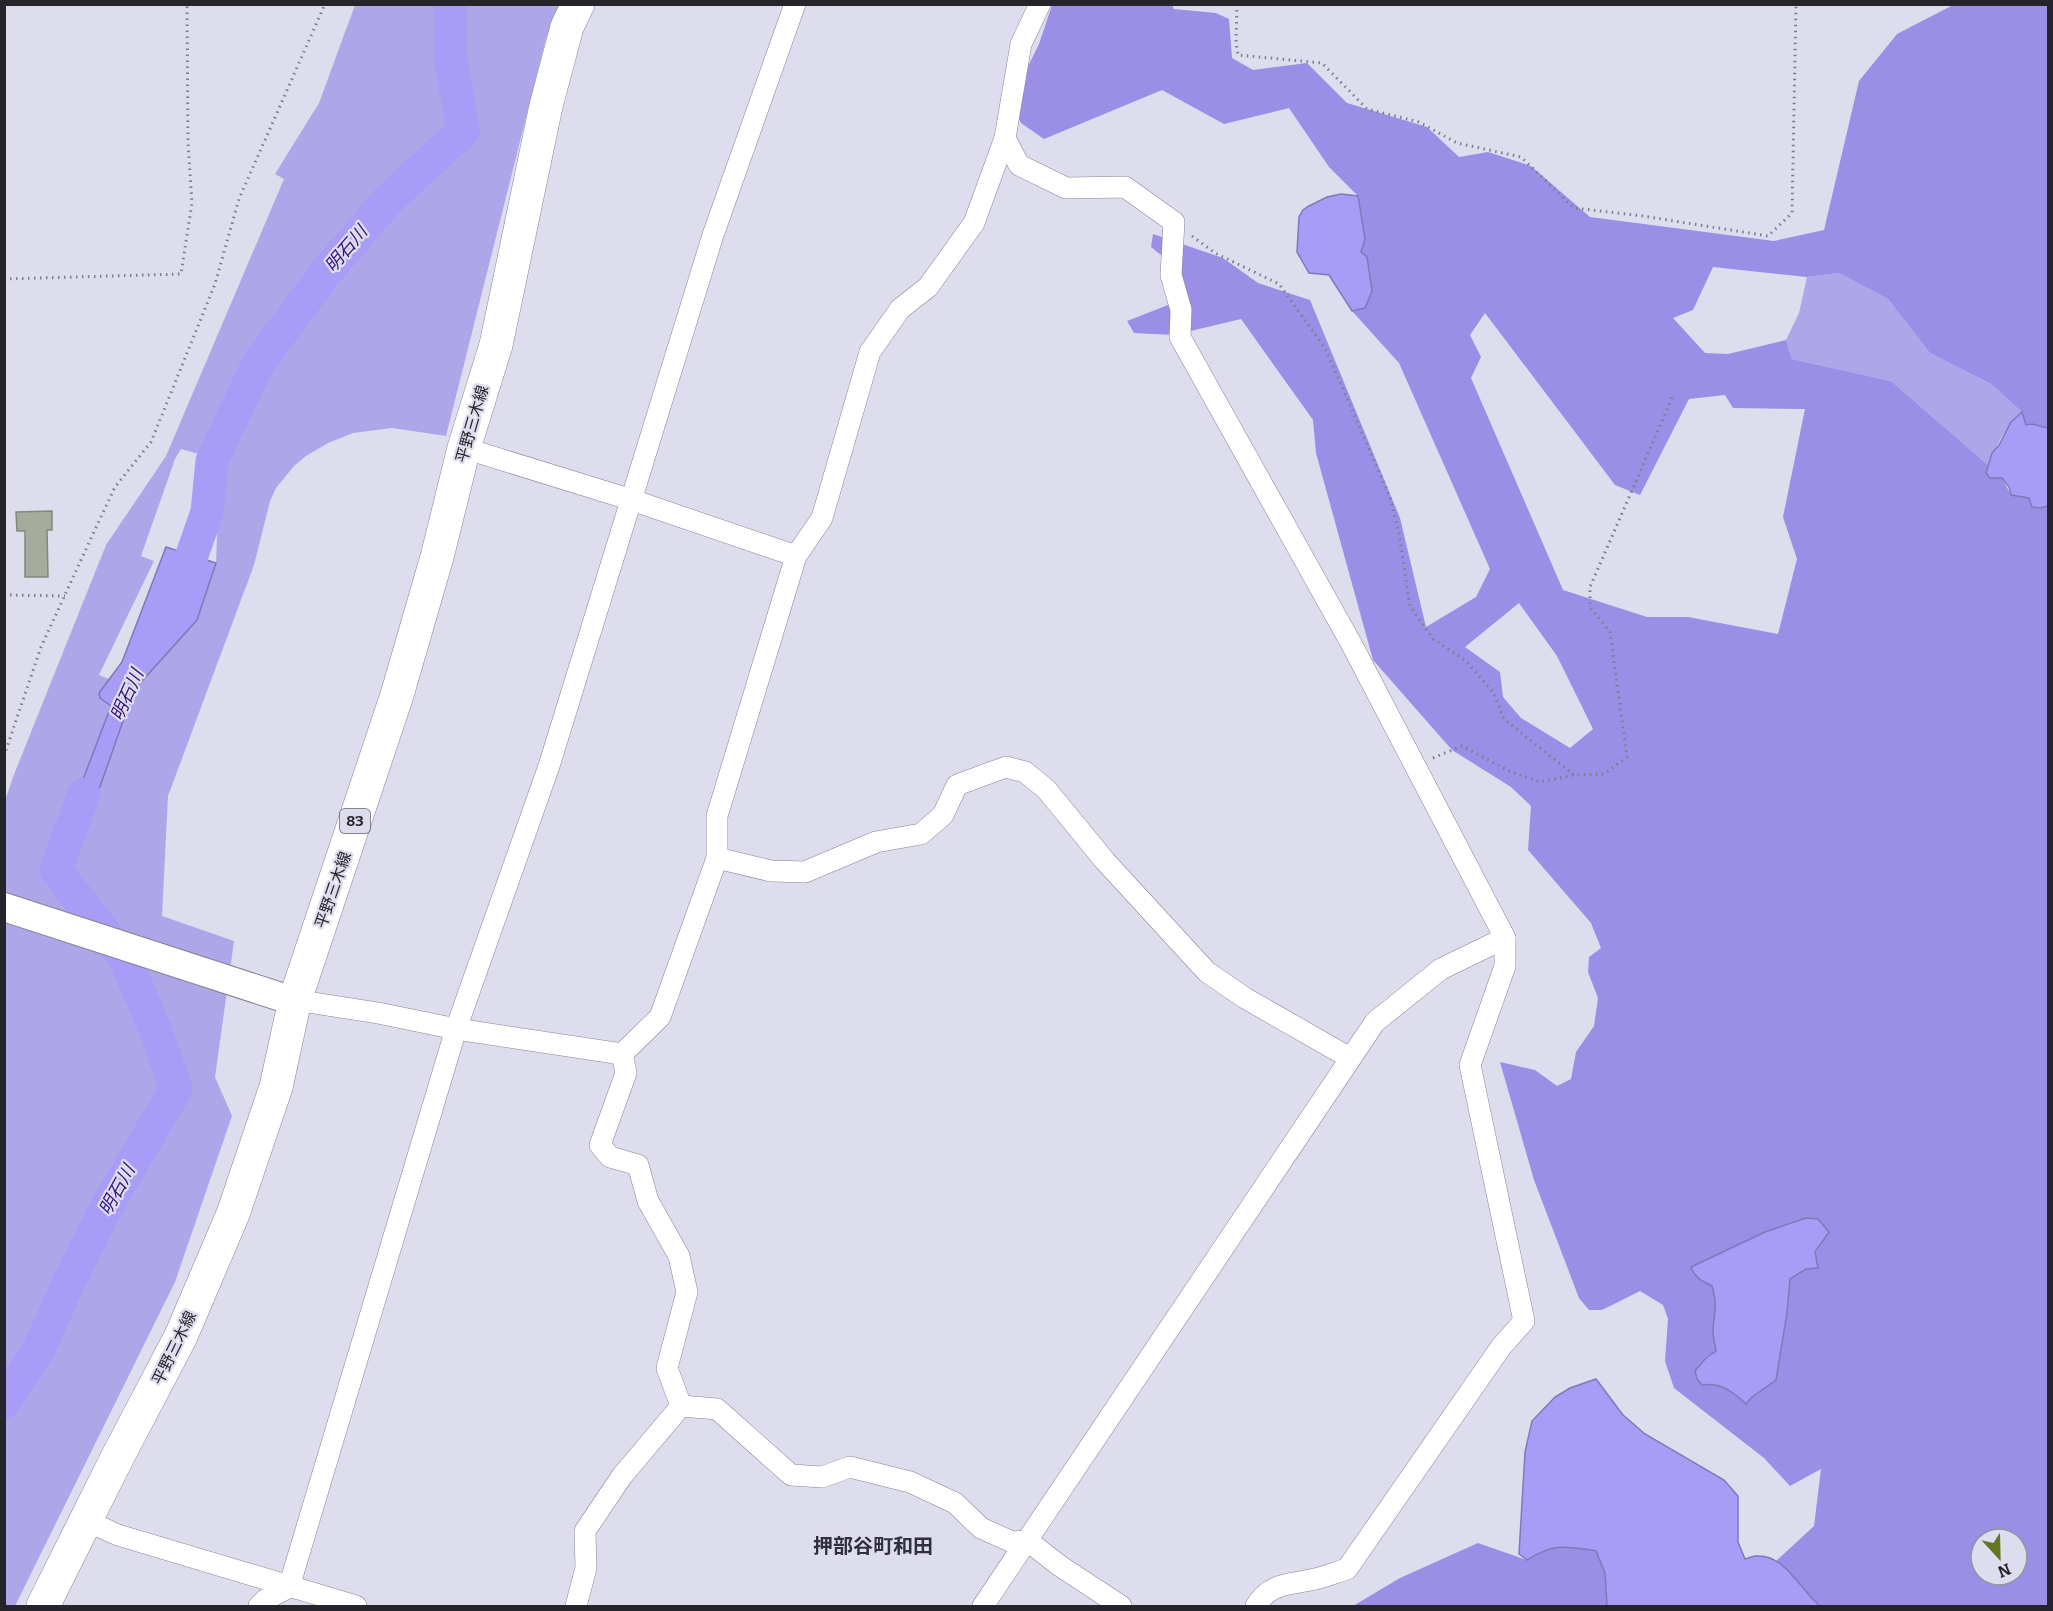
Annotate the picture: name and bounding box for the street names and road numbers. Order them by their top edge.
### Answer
street label: 平野三木線 [452,383,492,465]
road number: 83 [340,809,370,833]
street label: 平野三木線 [311,849,355,931]
street label: 平野三木線 [148,1308,200,1388]

